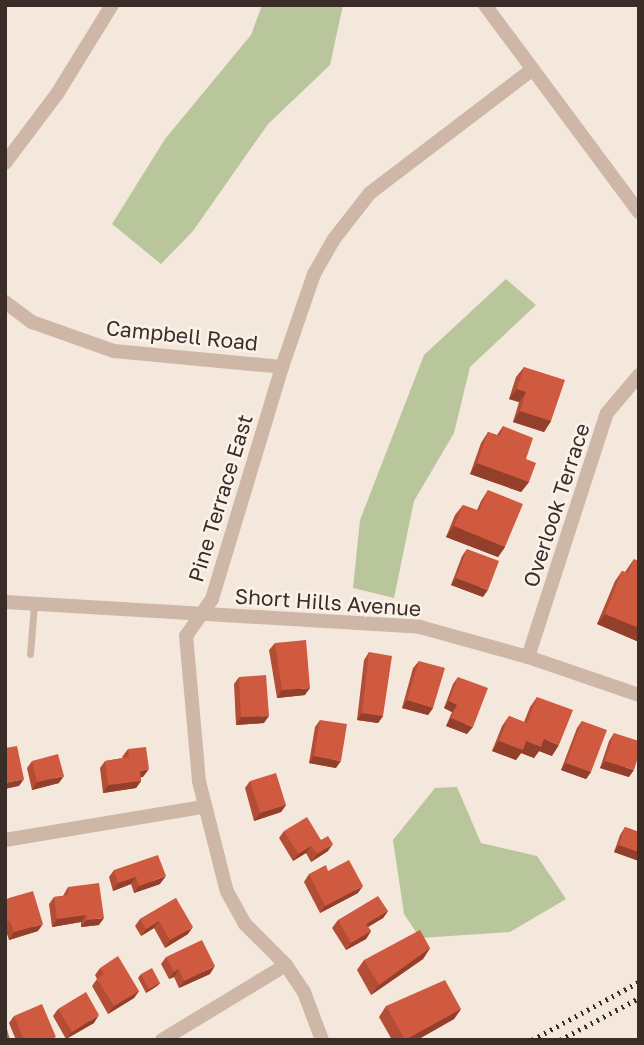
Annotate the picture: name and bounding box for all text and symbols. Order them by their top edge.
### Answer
street label: Campbell Road [105,314,259,356]
street label: Pine Terrace East [183,411,257,585]
street label: Overlook Terrace [518,420,594,590]
street label: Short Hills Avenue [234,583,422,621]

